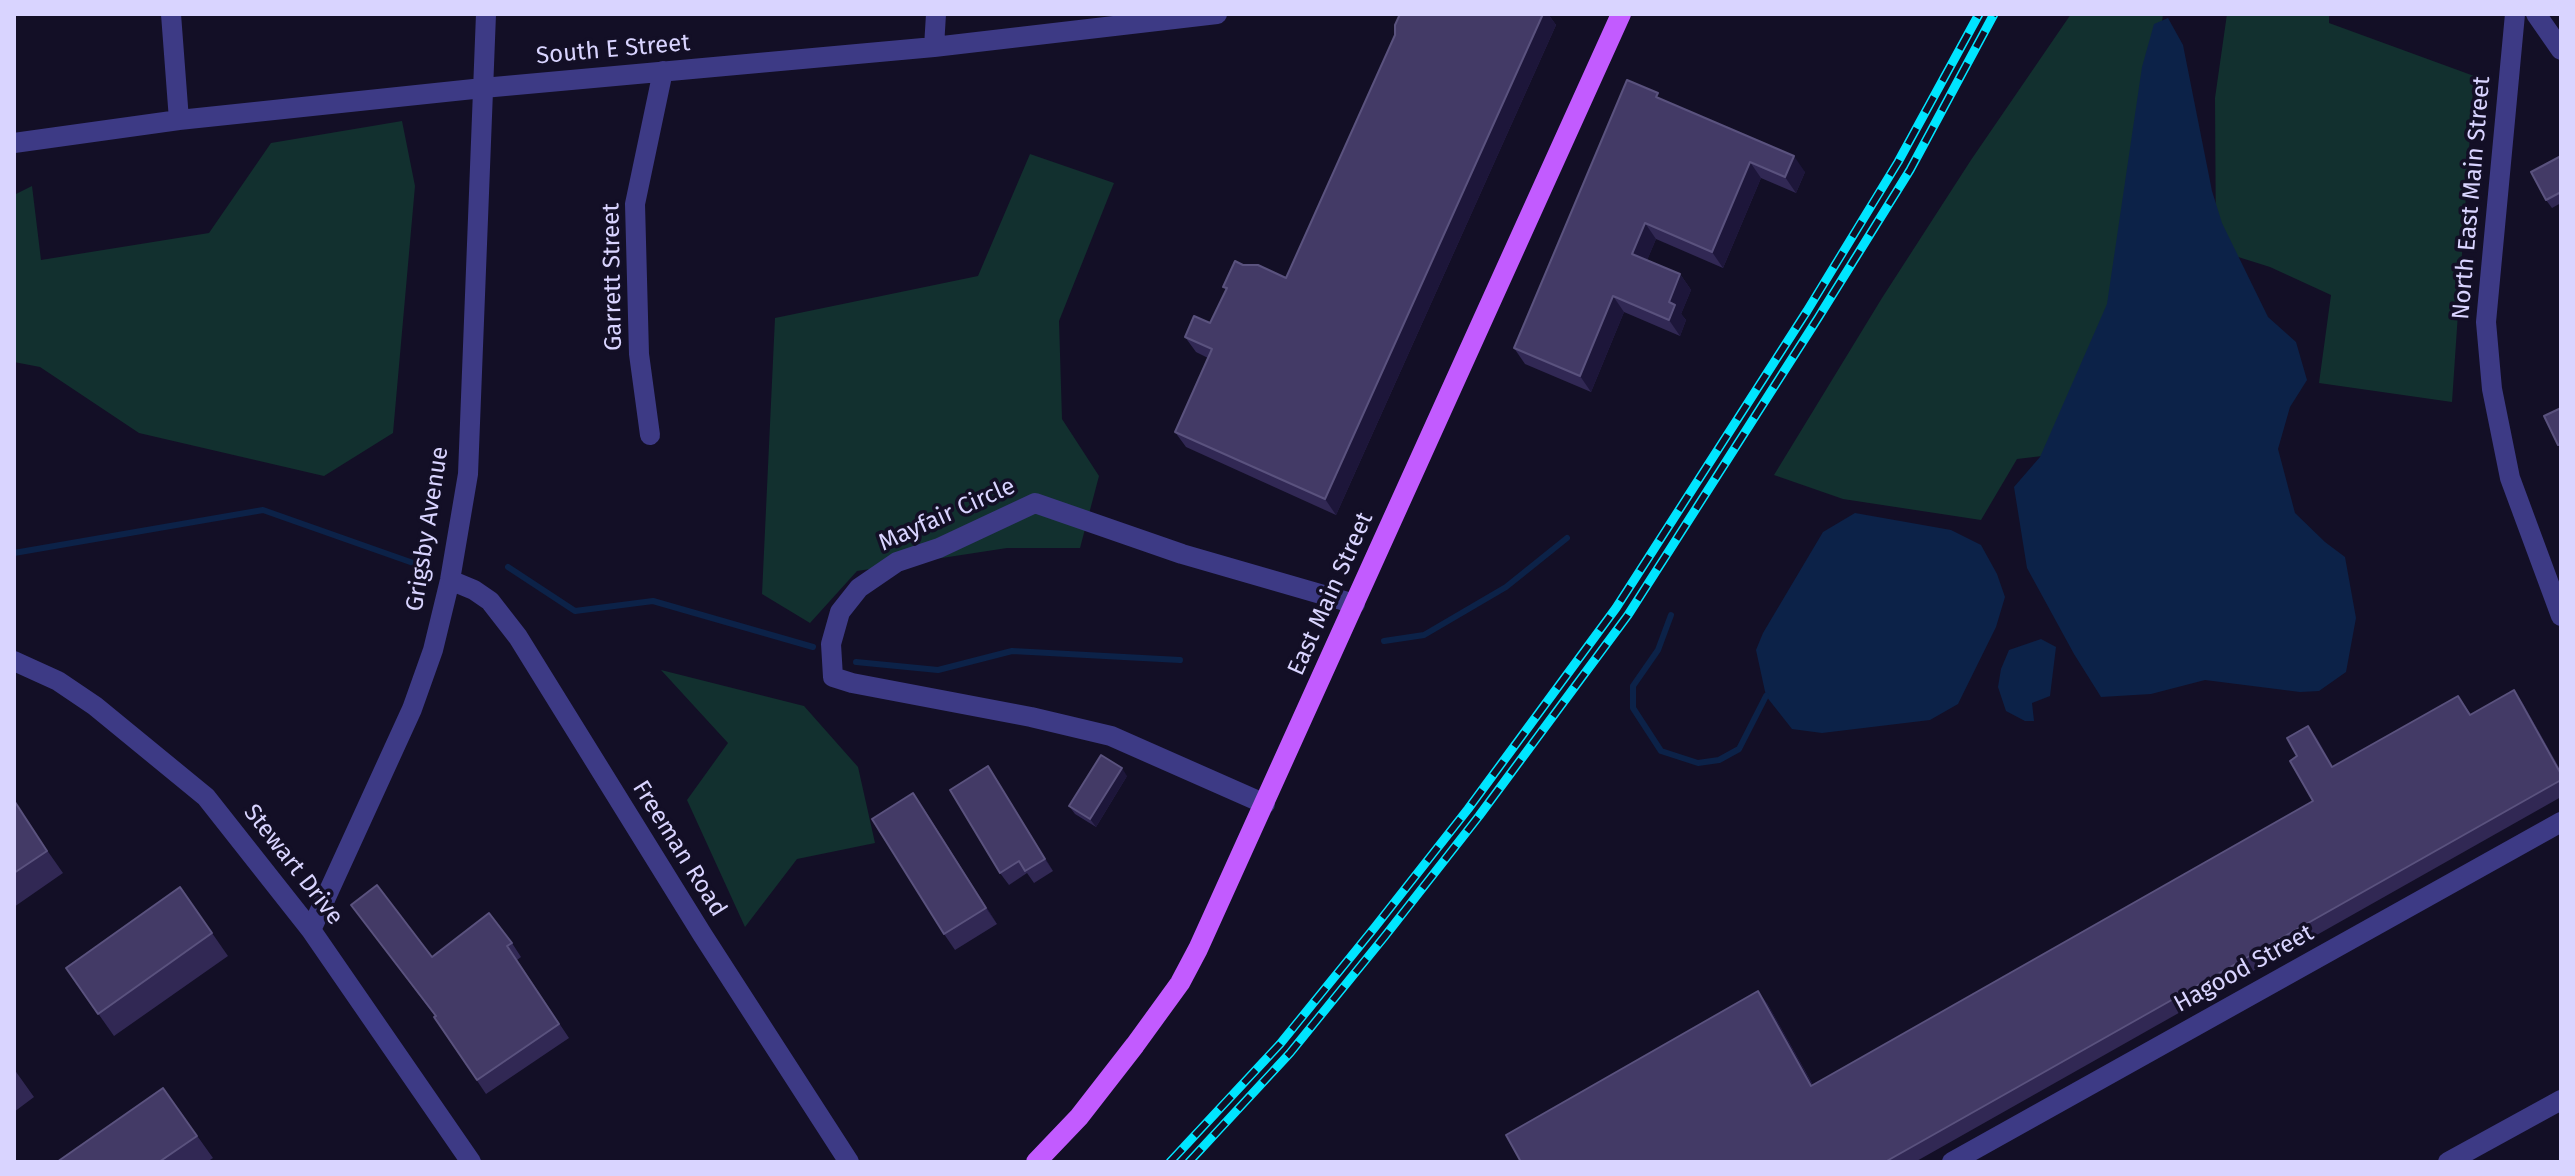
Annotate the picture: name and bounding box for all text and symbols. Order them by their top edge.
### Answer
street label: South E Street [535,29,691,71]
street label: North East Main Street [2447,75,2497,321]
street label: Garrett Street [597,203,629,351]
street label: Grigsby Avenue [401,444,455,614]
street label: Mayfair Circle [874,472,1020,558]
street label: East Main Street [1282,508,1380,680]
street label: Freeman Road [626,776,732,922]
street label: Stewart Drive [237,799,349,931]
street label: Hagood Street [2169,919,2319,1019]

